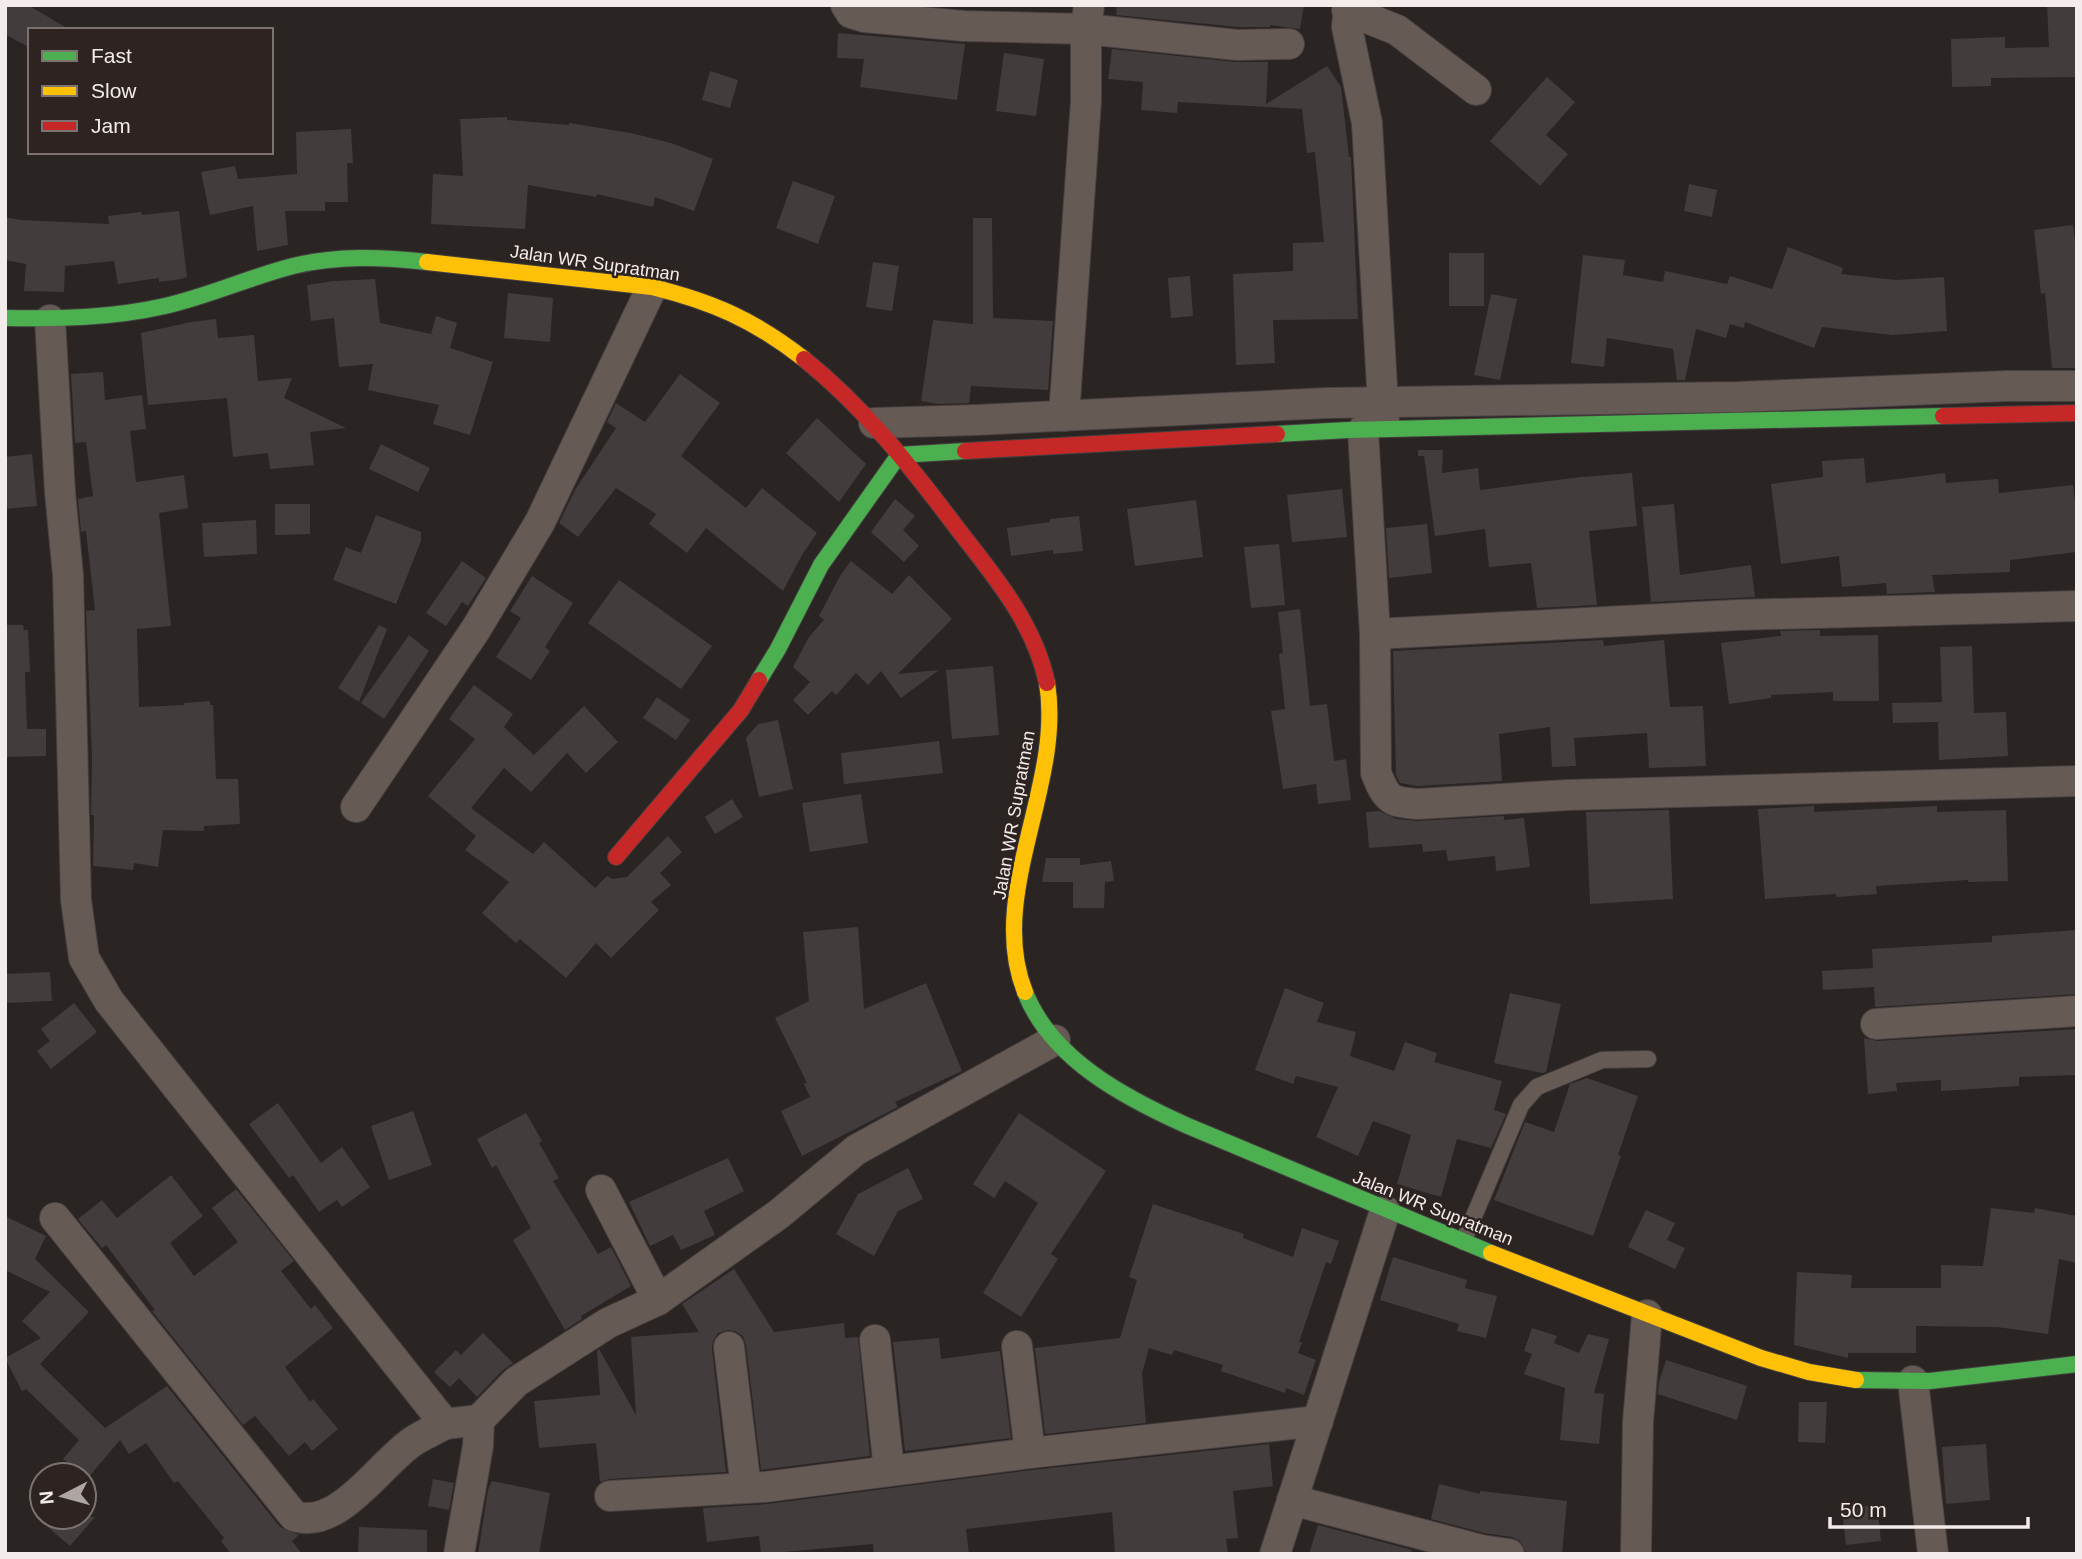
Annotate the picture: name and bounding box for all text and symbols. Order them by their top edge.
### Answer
legend [28,28,273,154]
text: Fast [91,44,132,67]
text: Slow [91,79,137,102]
text: Jam [91,114,131,137]
street label: Jalan WR Supratman [509,241,681,285]
street label: Jalan WR Supratman [989,729,1039,901]
street label: Jalan WR Supratman [1350,1167,1516,1249]
north arrow [28,1461,98,1531]
scale bar [1830,1486,2028,1530]
text: N [35,1490,58,1506]
text: 50 m [1840,1498,1887,1521]

